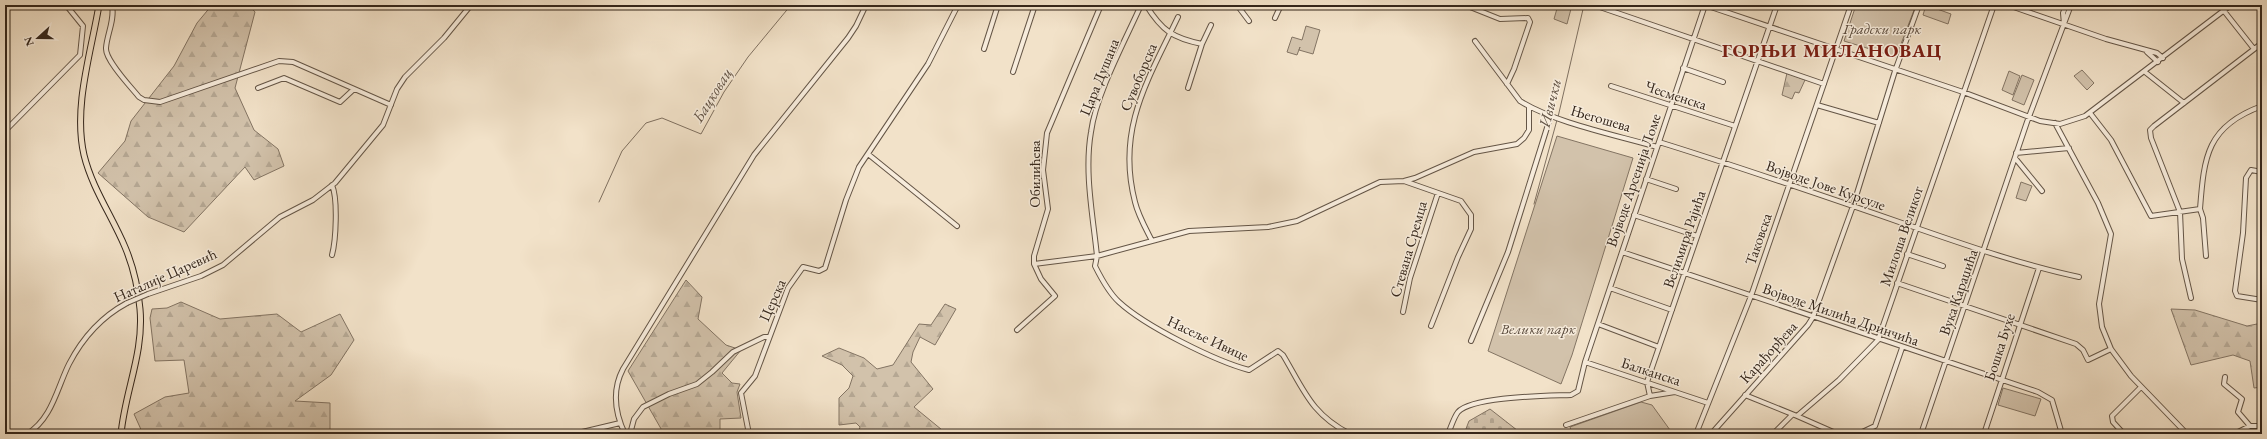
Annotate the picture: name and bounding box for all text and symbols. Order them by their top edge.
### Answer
north arrow [18,18,58,58]
park label: Градски парк [1842,19,1922,38]
text: N [20,35,37,48]
street label: Цара Душана [1075,36,1123,118]
district label: ГОРЊИ МИЛАНОВАЦ [1722,38,1942,63]
street label: Сувоборска [1115,40,1161,114]
water label: Бацковац [687,64,737,127]
street label: Чесменска [1643,76,1709,114]
water label: Ивички [1534,77,1566,130]
street label: Његошева [1569,100,1633,136]
street label: Војводе Арсенија Ломе [1601,111,1665,249]
street label: Обилићева [1025,140,1044,208]
street label: Војводе Јове Курсуле [1764,156,1888,214]
street label: Милоша Великог [1875,183,1927,289]
street label: Велимира Рајића [1658,188,1710,290]
street label: Стевана Сремца [1385,199,1431,299]
street label: Таковска [1740,210,1776,268]
street label: Наталије Царевић [110,244,220,306]
street label: Вука Караџића [1934,246,1982,338]
street label: Церска [754,276,790,324]
street label: Војводе Милића Дринчића [1760,278,1922,350]
street label: Насеље Ивице [1164,311,1252,365]
street label: Бошка Бухе [1979,311,2019,383]
street label: Карађорђева [1735,317,1801,387]
park label: Велики парк [1499,319,1576,338]
street label: Балканска [1619,352,1683,390]

